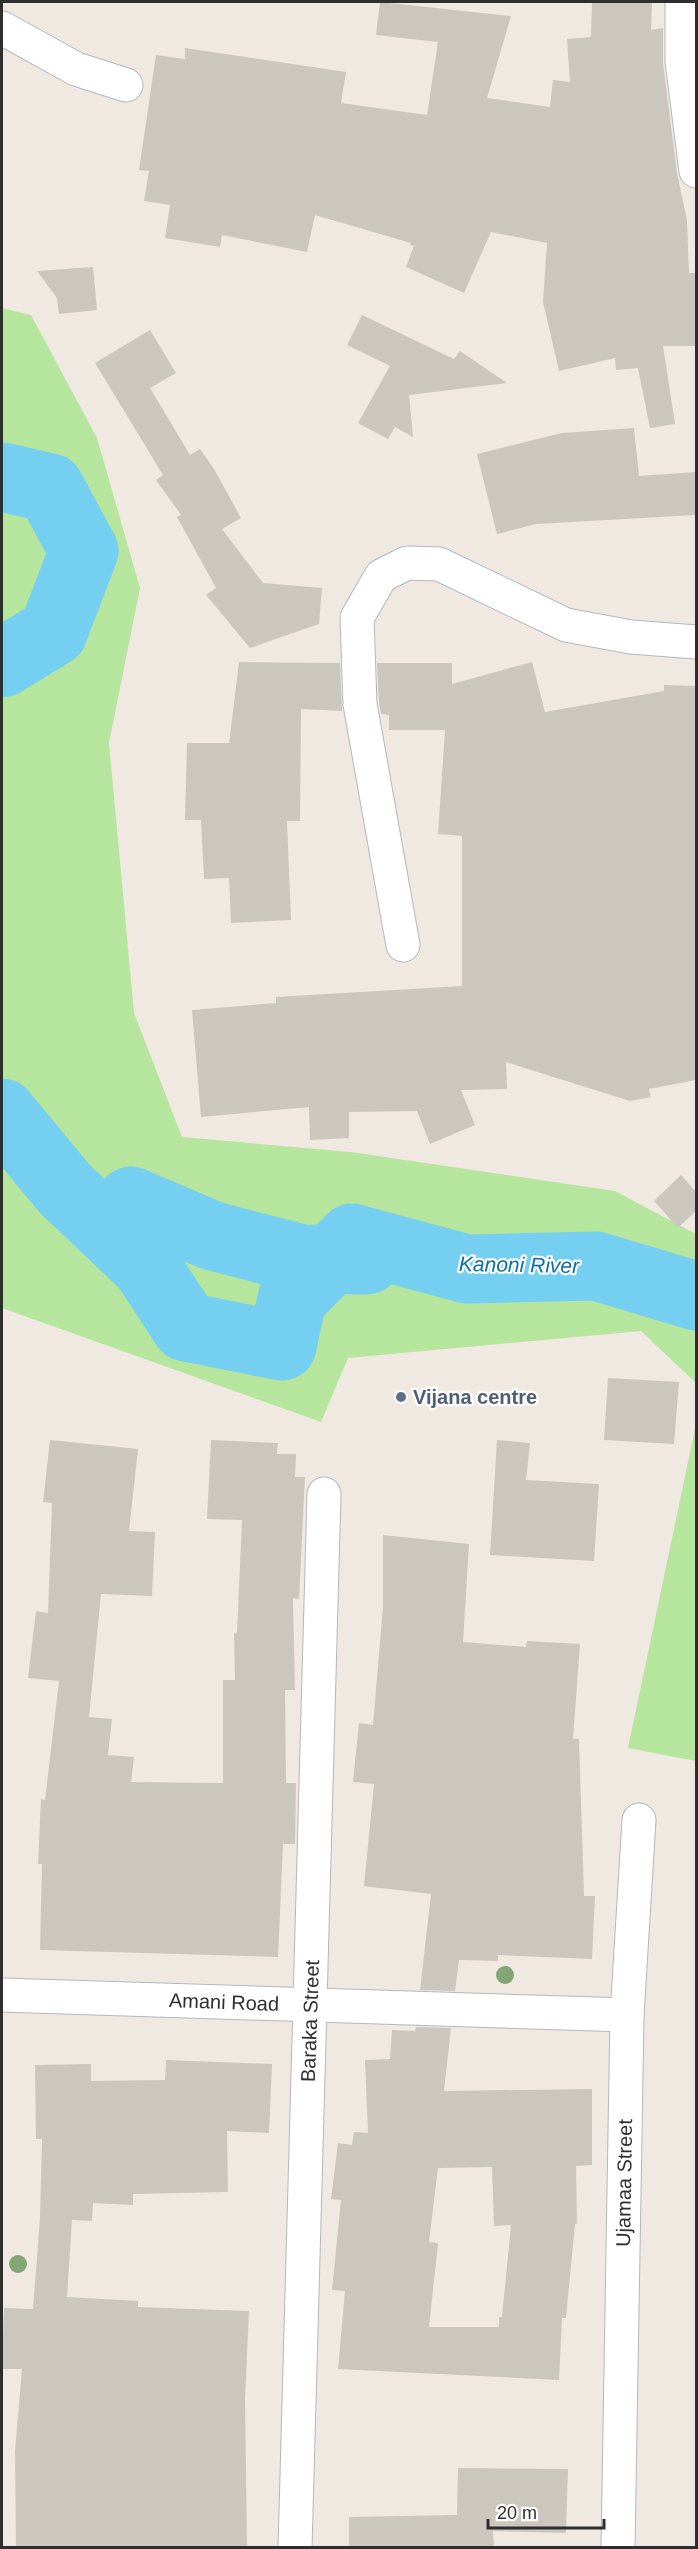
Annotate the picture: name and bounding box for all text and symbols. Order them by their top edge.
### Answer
water label: Kanoni River [459,1252,580,1277]
place label: Vijana centre [413,1386,537,1408]
marker: Vijana centre [394,1390,408,1404]
street label: Baraka Street [297,1959,323,2082]
street label: Amani Road [169,1989,279,2015]
street label: Ujamaa Street [612,2118,636,2247]
scale bar [488,2492,604,2530]
text: 20 m [497,2503,537,2523]

